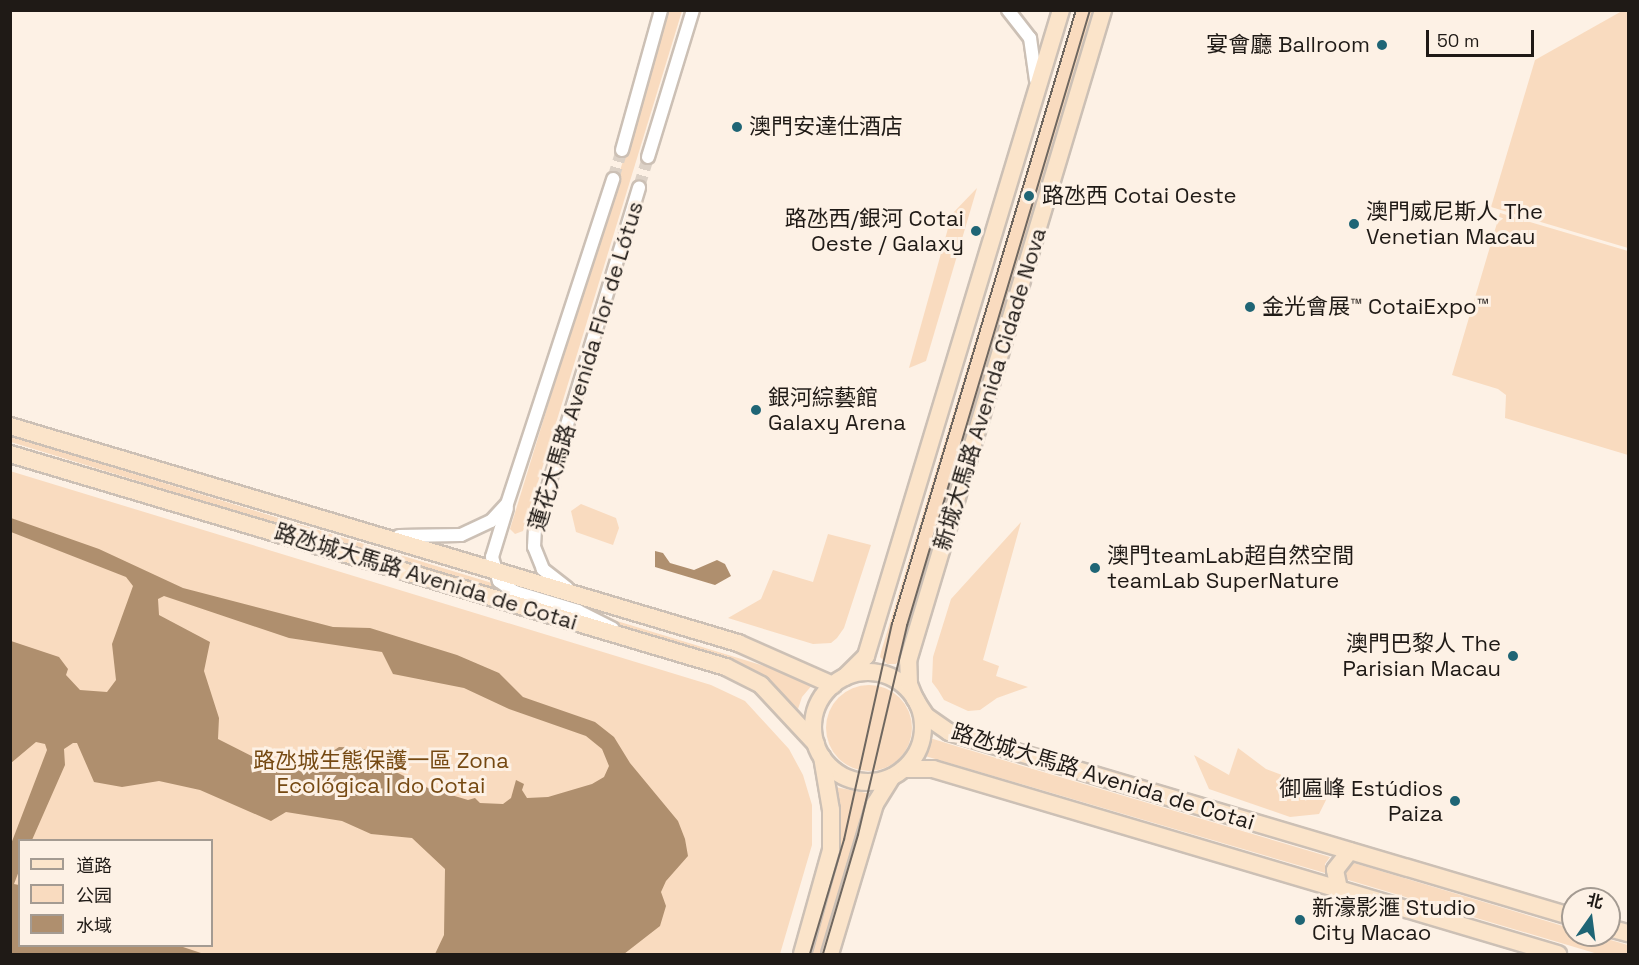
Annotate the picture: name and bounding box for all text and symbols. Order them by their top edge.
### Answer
scale bar [1429,18,1537,56]
text: 50 m [1437,29,1479,52]
place label: 宴會廳 Ballroom [1206,32,1370,58]
marker: 宴會廳 Ballroom [1375,38,1389,52]
place label: 澳門安達仕酒店 [749,114,903,140]
marker: 澳門安達仕酒店 [730,120,744,134]
place label: 路氹西 Cotai Oeste [1042,183,1237,209]
marker: 路氹西 Cotai Oeste [1020,187,1038,205]
street label: 蓮花大馬路 Avenida Flor de Lótus [523,198,649,534]
place label: 澳門威尼斯人 The Venetian Macau [1366,198,1543,249]
place label: 路氹西/銀河 Cotai Oeste / Galaxy [785,205,964,256]
marker: 澳門威尼斯人 The Venetian Macau [1347,217,1361,231]
marker: 路氹西/銀河 Cotai Oeste / Galaxy [969,224,983,238]
street label: 新城大馬路 Avenida Cidade Nova [928,225,1052,553]
place label: 金光會展™ CotaiExpo™ [1262,294,1489,320]
marker: 金光會展™ CotaiExpo™ [1243,300,1257,314]
place label: 銀河綜藝館 Galaxy Arena [768,384,906,436]
marker: 銀河綜藝館 Galaxy Arena [749,403,763,417]
street label: 路氹城大馬路 Avenida de Cotai [271,518,581,636]
place label: 澳門teamLab超自然空間 teamLab SuperNature [1107,542,1354,594]
marker: 澳門teamLab超自然空間 teamLab SuperNature [1088,561,1102,575]
place label: 澳門巴黎人 The Parisian Macau [1343,630,1501,682]
marker: 澳門巴黎人 The Parisian Macau [1506,649,1520,663]
street label: 路氹城大馬路 Avenida de Cotai [948,718,1258,836]
park label: 路氹城生態保護一區 Zona Ecológica I do Cotai [253,747,509,798]
place label: 御匾峰 Estúdios Paiza [1279,775,1443,826]
marker: 御匾峰 Estúdios Paiza [1448,794,1462,808]
legend [18,839,213,947]
text: 道路 [76,854,112,877]
text: 公园 [76,884,112,907]
north arrow [1561,887,1621,947]
text: 北 [1585,889,1605,913]
place label: 新濠影滙 Studio City Macao [1312,894,1476,945]
marker: 新濠影滙 Studio City Macao [1293,913,1307,927]
text: 水域 [76,914,112,937]

